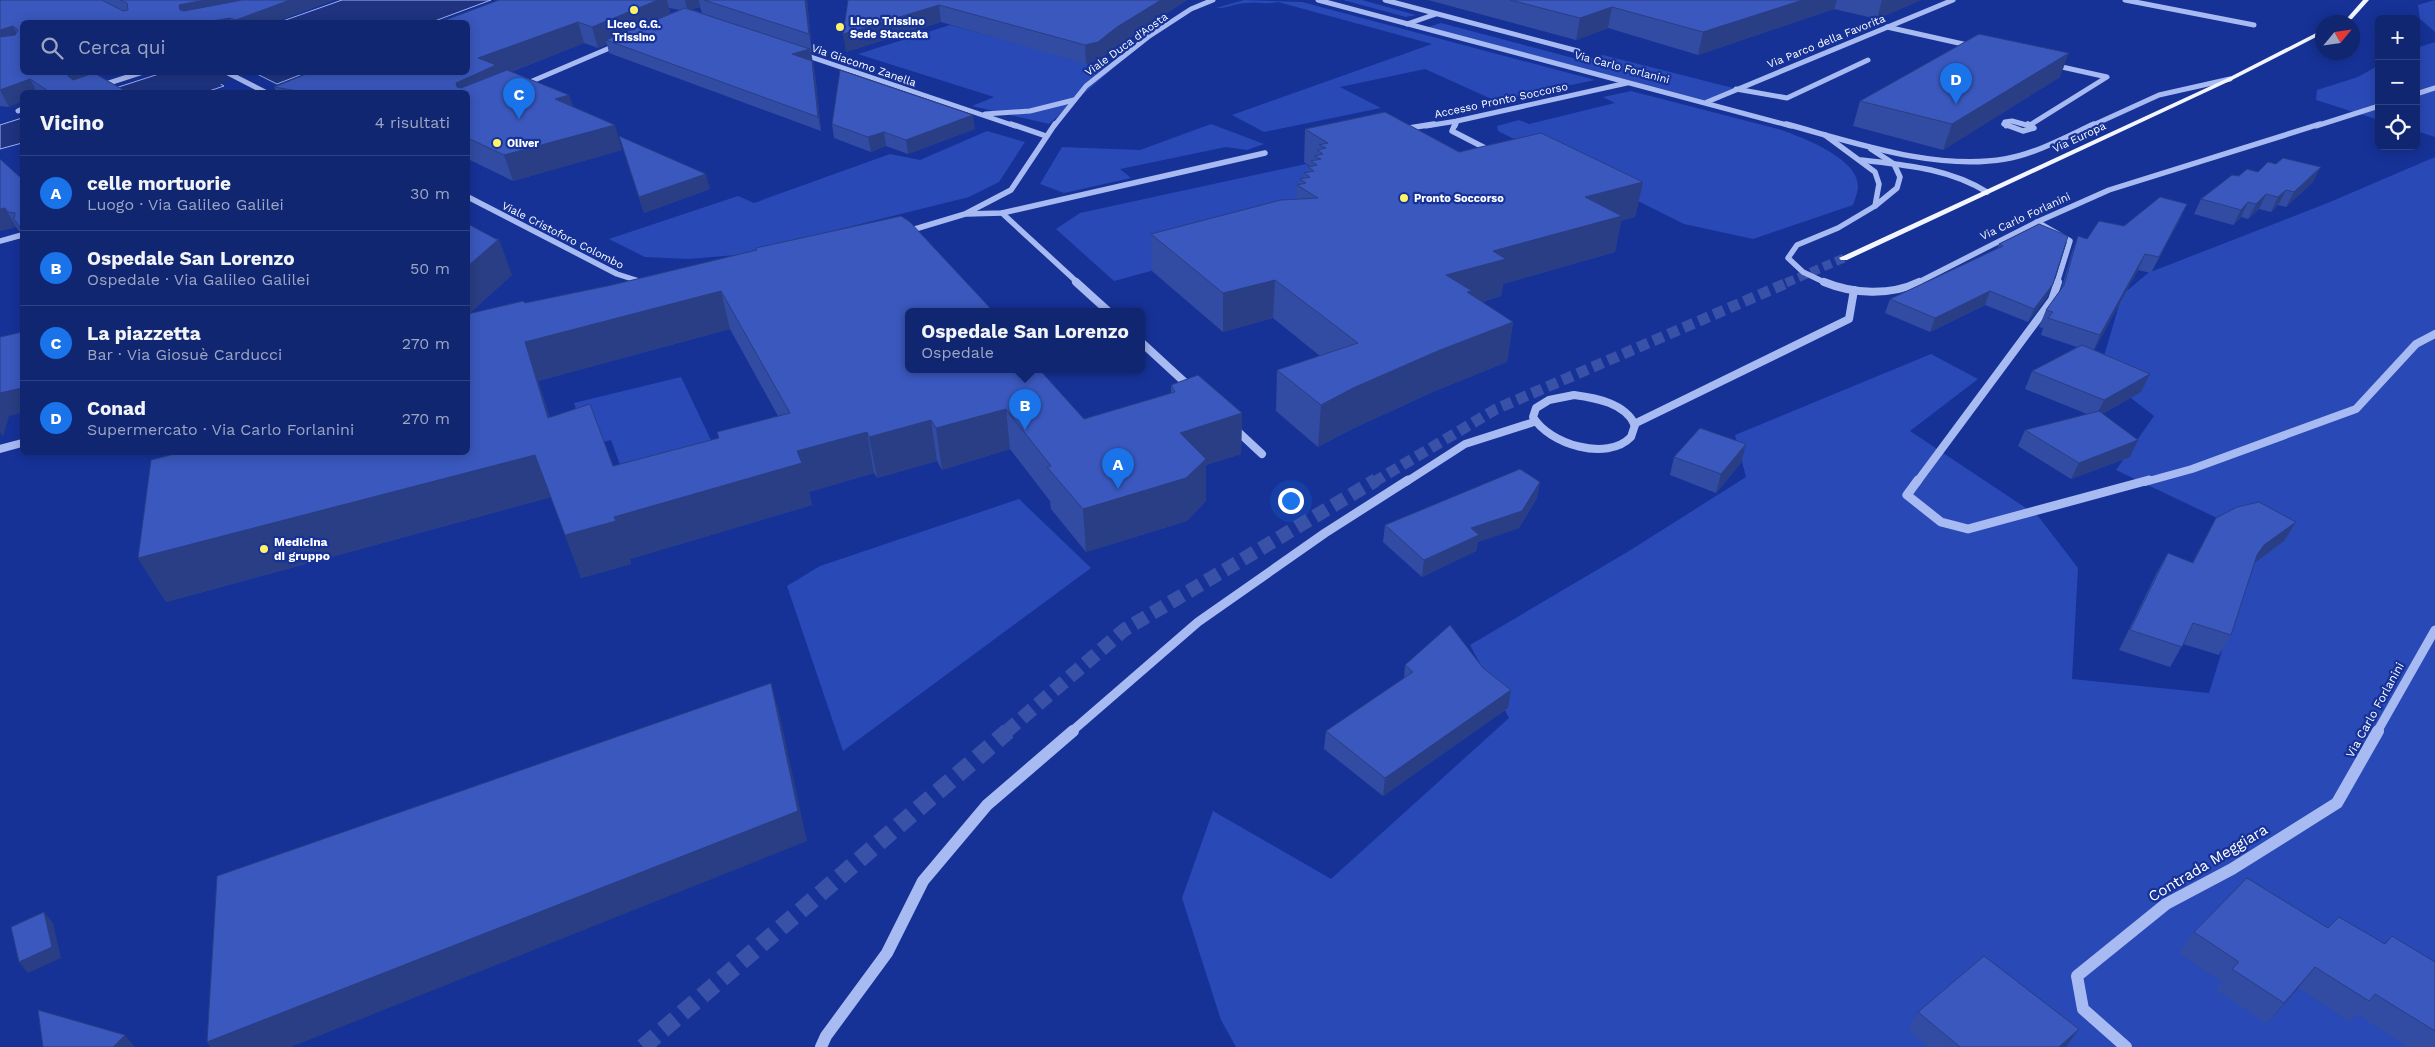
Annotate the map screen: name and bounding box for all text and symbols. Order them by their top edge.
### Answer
marker: Liceo G.G. Trissino [628,4,640,16]
street label: Viale Duca d'Aosta [1082,10,1170,79]
street label: Via Parco della Favorita [1765,12,1887,71]
place label: Liceo Trissino Sede Staccata [850,15,929,41]
north arrow [2315,15,2360,60]
map controls [2375,15,2420,150]
button: + [2375,15,2420,60]
place label: Liceo G.G. Trissino [607,18,661,44]
search box [20,20,470,75]
marker: Liceo Trissino Sede Staccata [834,21,846,33]
icon: search [38,34,66,62]
text: Cerca qui [78,36,166,59]
street label: Via Giacomo Zanella [810,41,918,89]
street label: Via Carlo Forlanini [1573,49,1671,86]
button: − [2375,60,2420,105]
pin: D [1940,63,1972,104]
pin: C [503,78,535,119]
street label: Accesso Pronto Soccorso [1433,80,1569,121]
button: locate [2375,105,2420,150]
text: Vicino [40,110,104,135]
text: 4 risultati [375,113,450,132]
street label: Via Europa [2050,119,2108,155]
marker: Oliver [491,137,503,149]
place label: Oliver [507,137,539,150]
text: celle mortuorie [87,172,231,195]
text: A [51,184,61,203]
text: 30 m [410,184,450,203]
street label: Via Carlo Forlanini [1978,190,2072,243]
marker: Pronto Soccorso [1398,192,1410,204]
place label: Pronto Soccorso [1414,192,1504,205]
text: Luogo · Via Galileo Galilei [87,195,284,214]
street label: Viale Cristoforo Colombo [500,199,626,272]
text: Ospedale San Lorenzo [87,247,295,270]
text: B [51,259,61,278]
text: 50 m [410,259,450,278]
text: Ospedale · Via Galileo Galilei [87,270,310,289]
popup [905,308,1145,373]
text: Ospedale San Lorenzo [921,320,1129,343]
text: La piazzetta [87,322,201,345]
text: C [51,334,61,353]
text: 270 m [402,334,450,353]
text: Ospedale [921,343,994,362]
text: Bar · Via Giosuè Carducci [87,345,282,364]
pin: B [1009,389,1041,430]
text: Conad [87,397,146,420]
text: D [50,409,62,428]
text: 270 m [402,409,450,428]
text: Supermercato · Via Carlo Forlanini [87,420,354,439]
pin: A [1102,448,1134,489]
your location [1278,488,1304,514]
place label: Medicina di gruppo [274,535,330,563]
marker: Medicina di gruppo [258,543,270,555]
street label: Via Carlo Forlanini [2343,660,2407,760]
street label: Contrada Meggiara [2145,820,2271,906]

